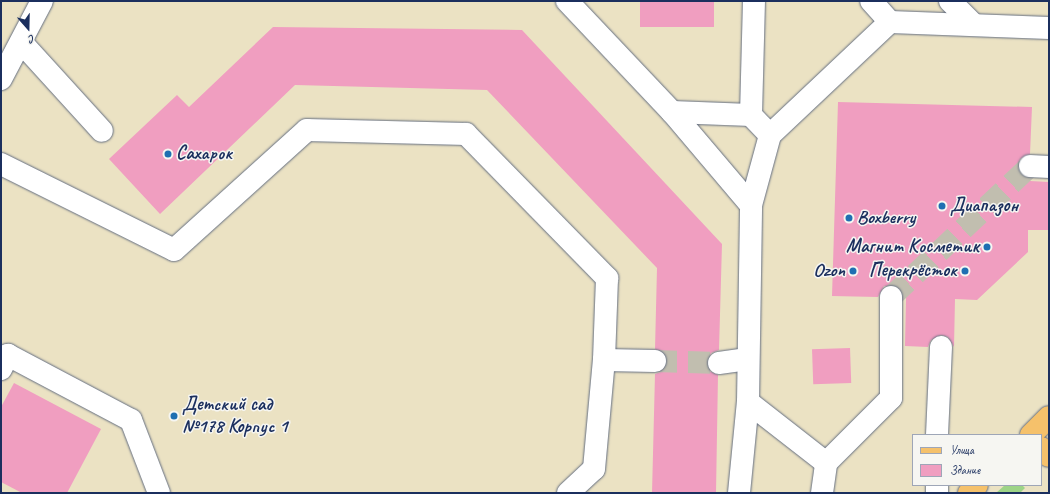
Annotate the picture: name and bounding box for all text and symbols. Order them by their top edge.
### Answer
north arrow [8,8,48,48]
text: С [27,32,37,47]
place label: Сахарок [176,143,232,165]
marker: Сахарок [163,149,173,159]
place label: Диапазон [950,195,1018,217]
marker: Диапазон [937,201,947,211]
place label: Boxberry [857,207,915,229]
marker: Boxberry [844,213,854,223]
place label: Магнит Косметик [849,236,979,258]
marker: Магнит Косметик [982,242,992,252]
place label: Ozon [813,260,845,282]
place label: Перекрёсток [869,260,957,282]
marker: Ozon [848,266,858,276]
marker: Перекрёсток [960,266,970,276]
place label: Детский сад №178 Корпус 1 [182,394,288,438]
marker: Детский сад №178 Корпус 1 [169,411,179,421]
legend [912,434,1042,486]
text: Улица [950,442,974,458]
text: Здание [950,462,980,478]

